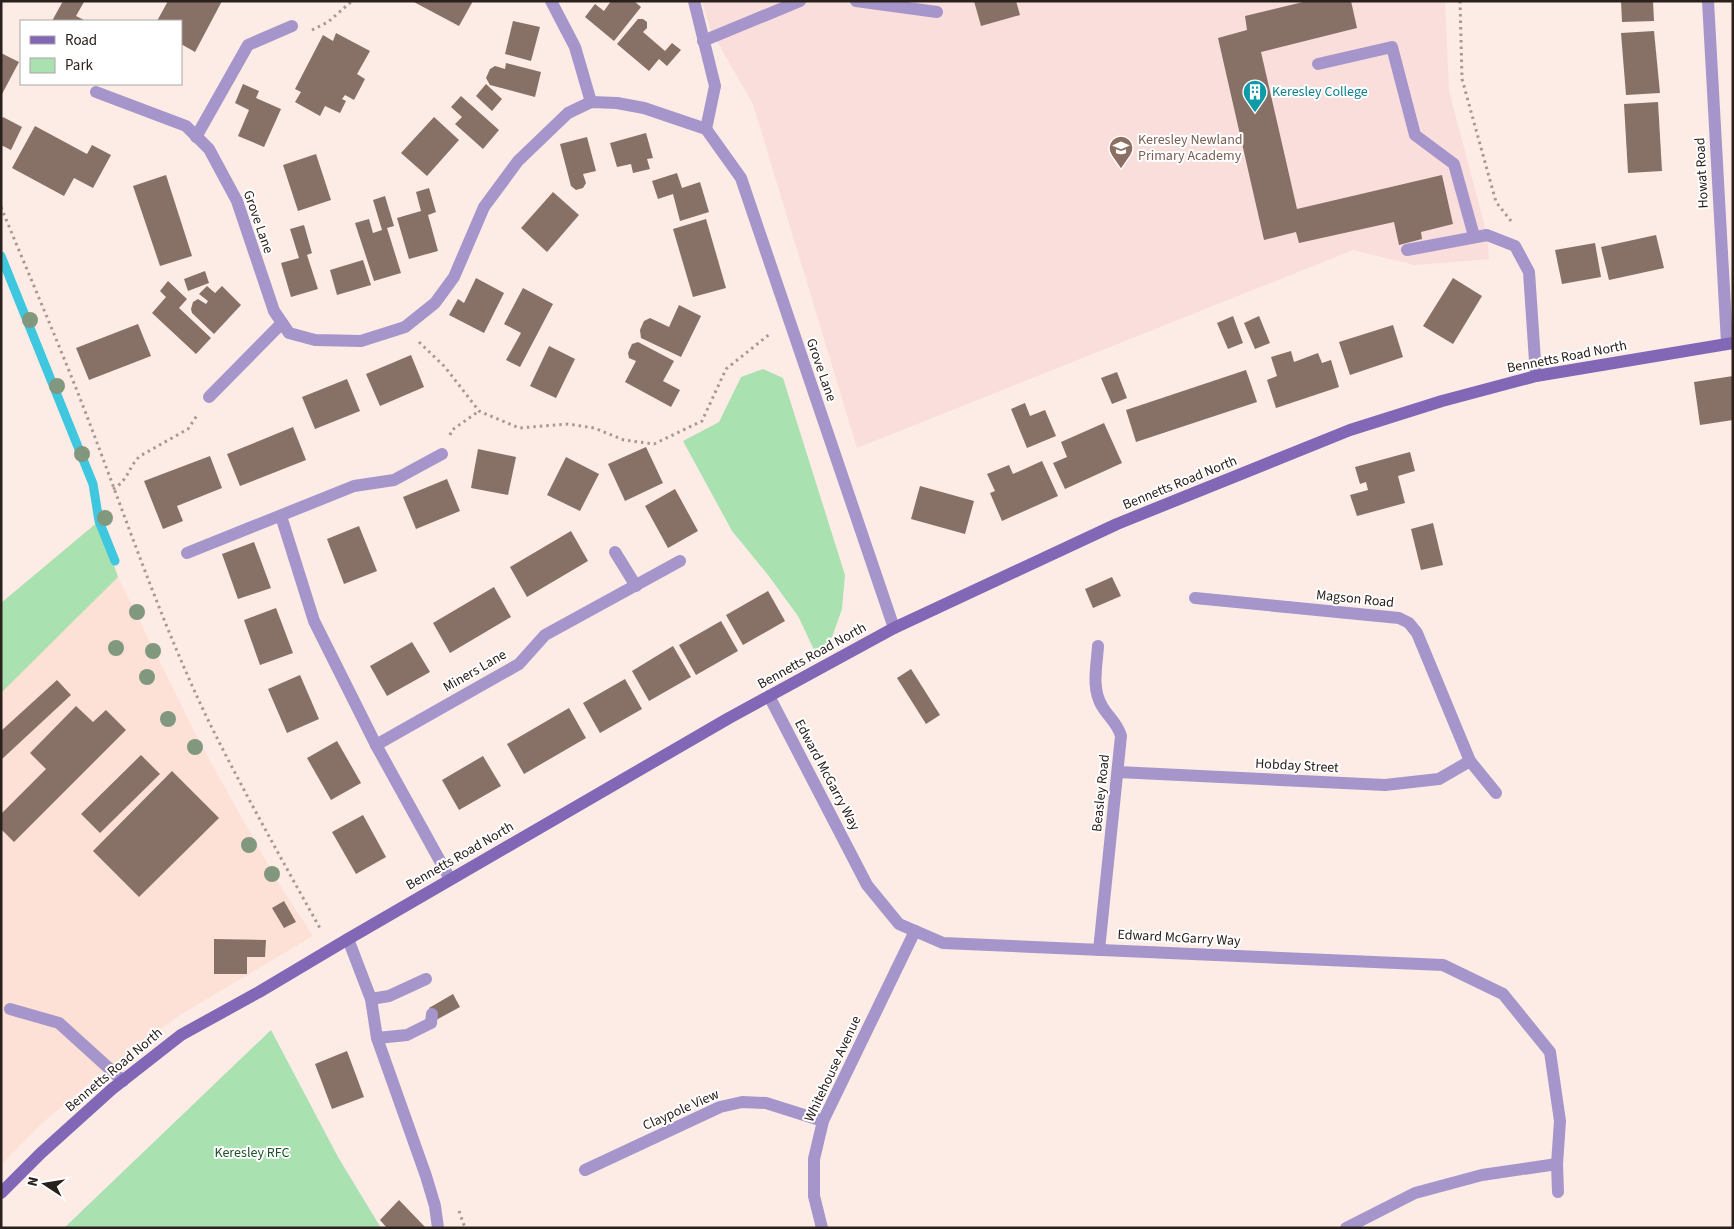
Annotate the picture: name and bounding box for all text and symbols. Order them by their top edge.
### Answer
legend [20,20,182,85]
text: Road [65,30,97,51]
text: Park [65,55,94,76]
building icon: Keresley College [1242,79,1268,113]
place label: Keresley College [1272,82,1368,102]
place label: Keresley Newland Primary Academy [1138,130,1243,166]
school or university icon: Keresley Newland Primary Academy [1108,135,1134,169]
street label: Howat Road [1690,137,1714,209]
street label: Grove Lane [238,188,278,256]
street label: Grove Lane [801,336,841,404]
street label: Bennetts Road North [1505,336,1629,378]
street label: Bennetts Road North [1120,451,1240,515]
street label: Magson Road [1315,585,1395,613]
street label: Bennetts Road North [754,618,870,694]
street label: Miners Lane [440,645,510,697]
street label: Edward McGarry Way [789,716,865,835]
street label: Beasley Road [1087,753,1115,833]
street label: Hobday Street [1255,754,1340,778]
street label: Bennetts Road North [402,817,518,895]
street label: Edward McGarry Way [1117,925,1242,951]
street label: Whitehouse Avenue [800,1013,866,1125]
street label: Bennetts Road North [61,1023,167,1117]
street label: Claypole View [640,1084,722,1136]
park label: Keresley RFC [214,1143,290,1163]
north arrow [20,1159,70,1209]
text: N [23,1175,44,1188]

